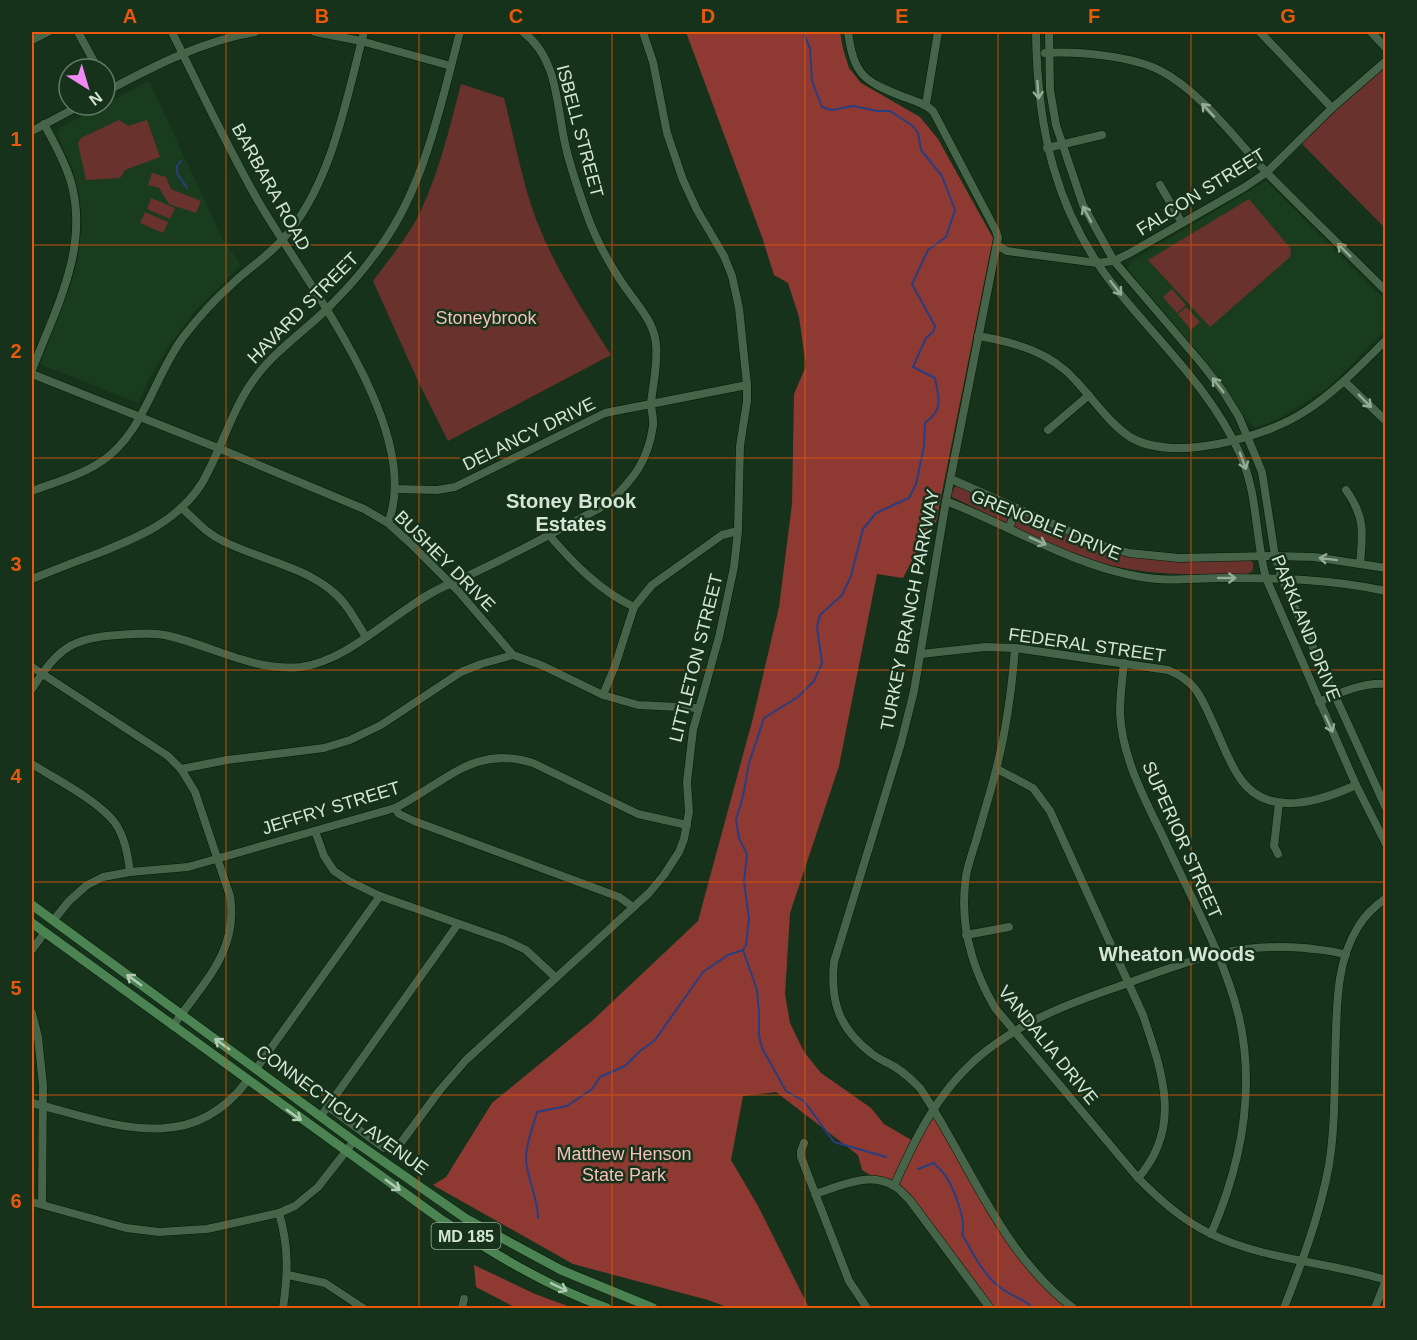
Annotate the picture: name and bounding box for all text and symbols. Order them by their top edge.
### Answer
text: A [123,5,137,27]
text: B [315,5,329,27]
text: C [509,5,523,27]
text: D [701,5,715,27]
text: E [895,5,909,27]
text: F [1088,5,1100,27]
text: G [1280,5,1296,27]
north arrow [57,57,117,117]
street label: ISBELL STREET [553,63,607,199]
one-way arrow [1033,79,1044,99]
text: N [86,88,105,109]
one-way arrow [1201,103,1215,118]
street label: BARBARA ROAD [228,120,314,254]
text: 1 [10,128,22,150]
street label: FALCON STREET [1133,144,1269,240]
one-way arrow [1081,206,1093,224]
one-way arrow [1337,242,1352,257]
street label: HAVARD STREET [243,248,363,368]
one-way arrow [1109,280,1122,296]
park label: Stoneybrook [435,308,538,328]
text: 2 [10,340,22,362]
one-way arrow [1212,378,1225,394]
street label: DELANCY DRIVE [460,393,598,475]
one-way arrow [1357,394,1372,408]
one-way arrow [1238,451,1249,470]
street label: GRENOBLE DRIVE [968,486,1124,564]
street label: TURKEY BRANCH PARKWAY [877,488,943,732]
district label: Stoney Brook Estates [506,490,637,535]
street label: BUSHEY DRIVE [391,507,499,615]
one-way arrow [1029,536,1047,547]
street label: PARKLAND DRIVE [1268,552,1344,704]
text: 3 [10,553,22,575]
one-way arrow [1318,553,1338,564]
street label: LITTLETON STREET [665,572,727,744]
one-way arrow [1216,572,1236,584]
street label: FEDERAL STREET [1007,624,1167,666]
one-way arrow [1324,715,1335,733]
street label: SUPERIOR STREET [1138,758,1226,922]
text: 4 [10,765,22,787]
street label: JEFFRY STREET [260,777,402,839]
district label: Wheaton Woods [1099,943,1255,965]
one-way arrow [126,974,142,986]
text: 5 [10,977,22,999]
street label: VANDALIA DRIVE [994,982,1102,1108]
one-way arrow [215,1038,231,1051]
street label: CONNECTICUT AVENUE [252,1041,432,1179]
one-way arrow [286,1109,302,1121]
park label: Matthew Henson State Park [556,1144,692,1185]
one-way arrow [384,1179,400,1191]
text: 6 [10,1190,22,1212]
road number: MD 185 [432,1223,500,1249]
one-way arrow [549,1281,567,1293]

